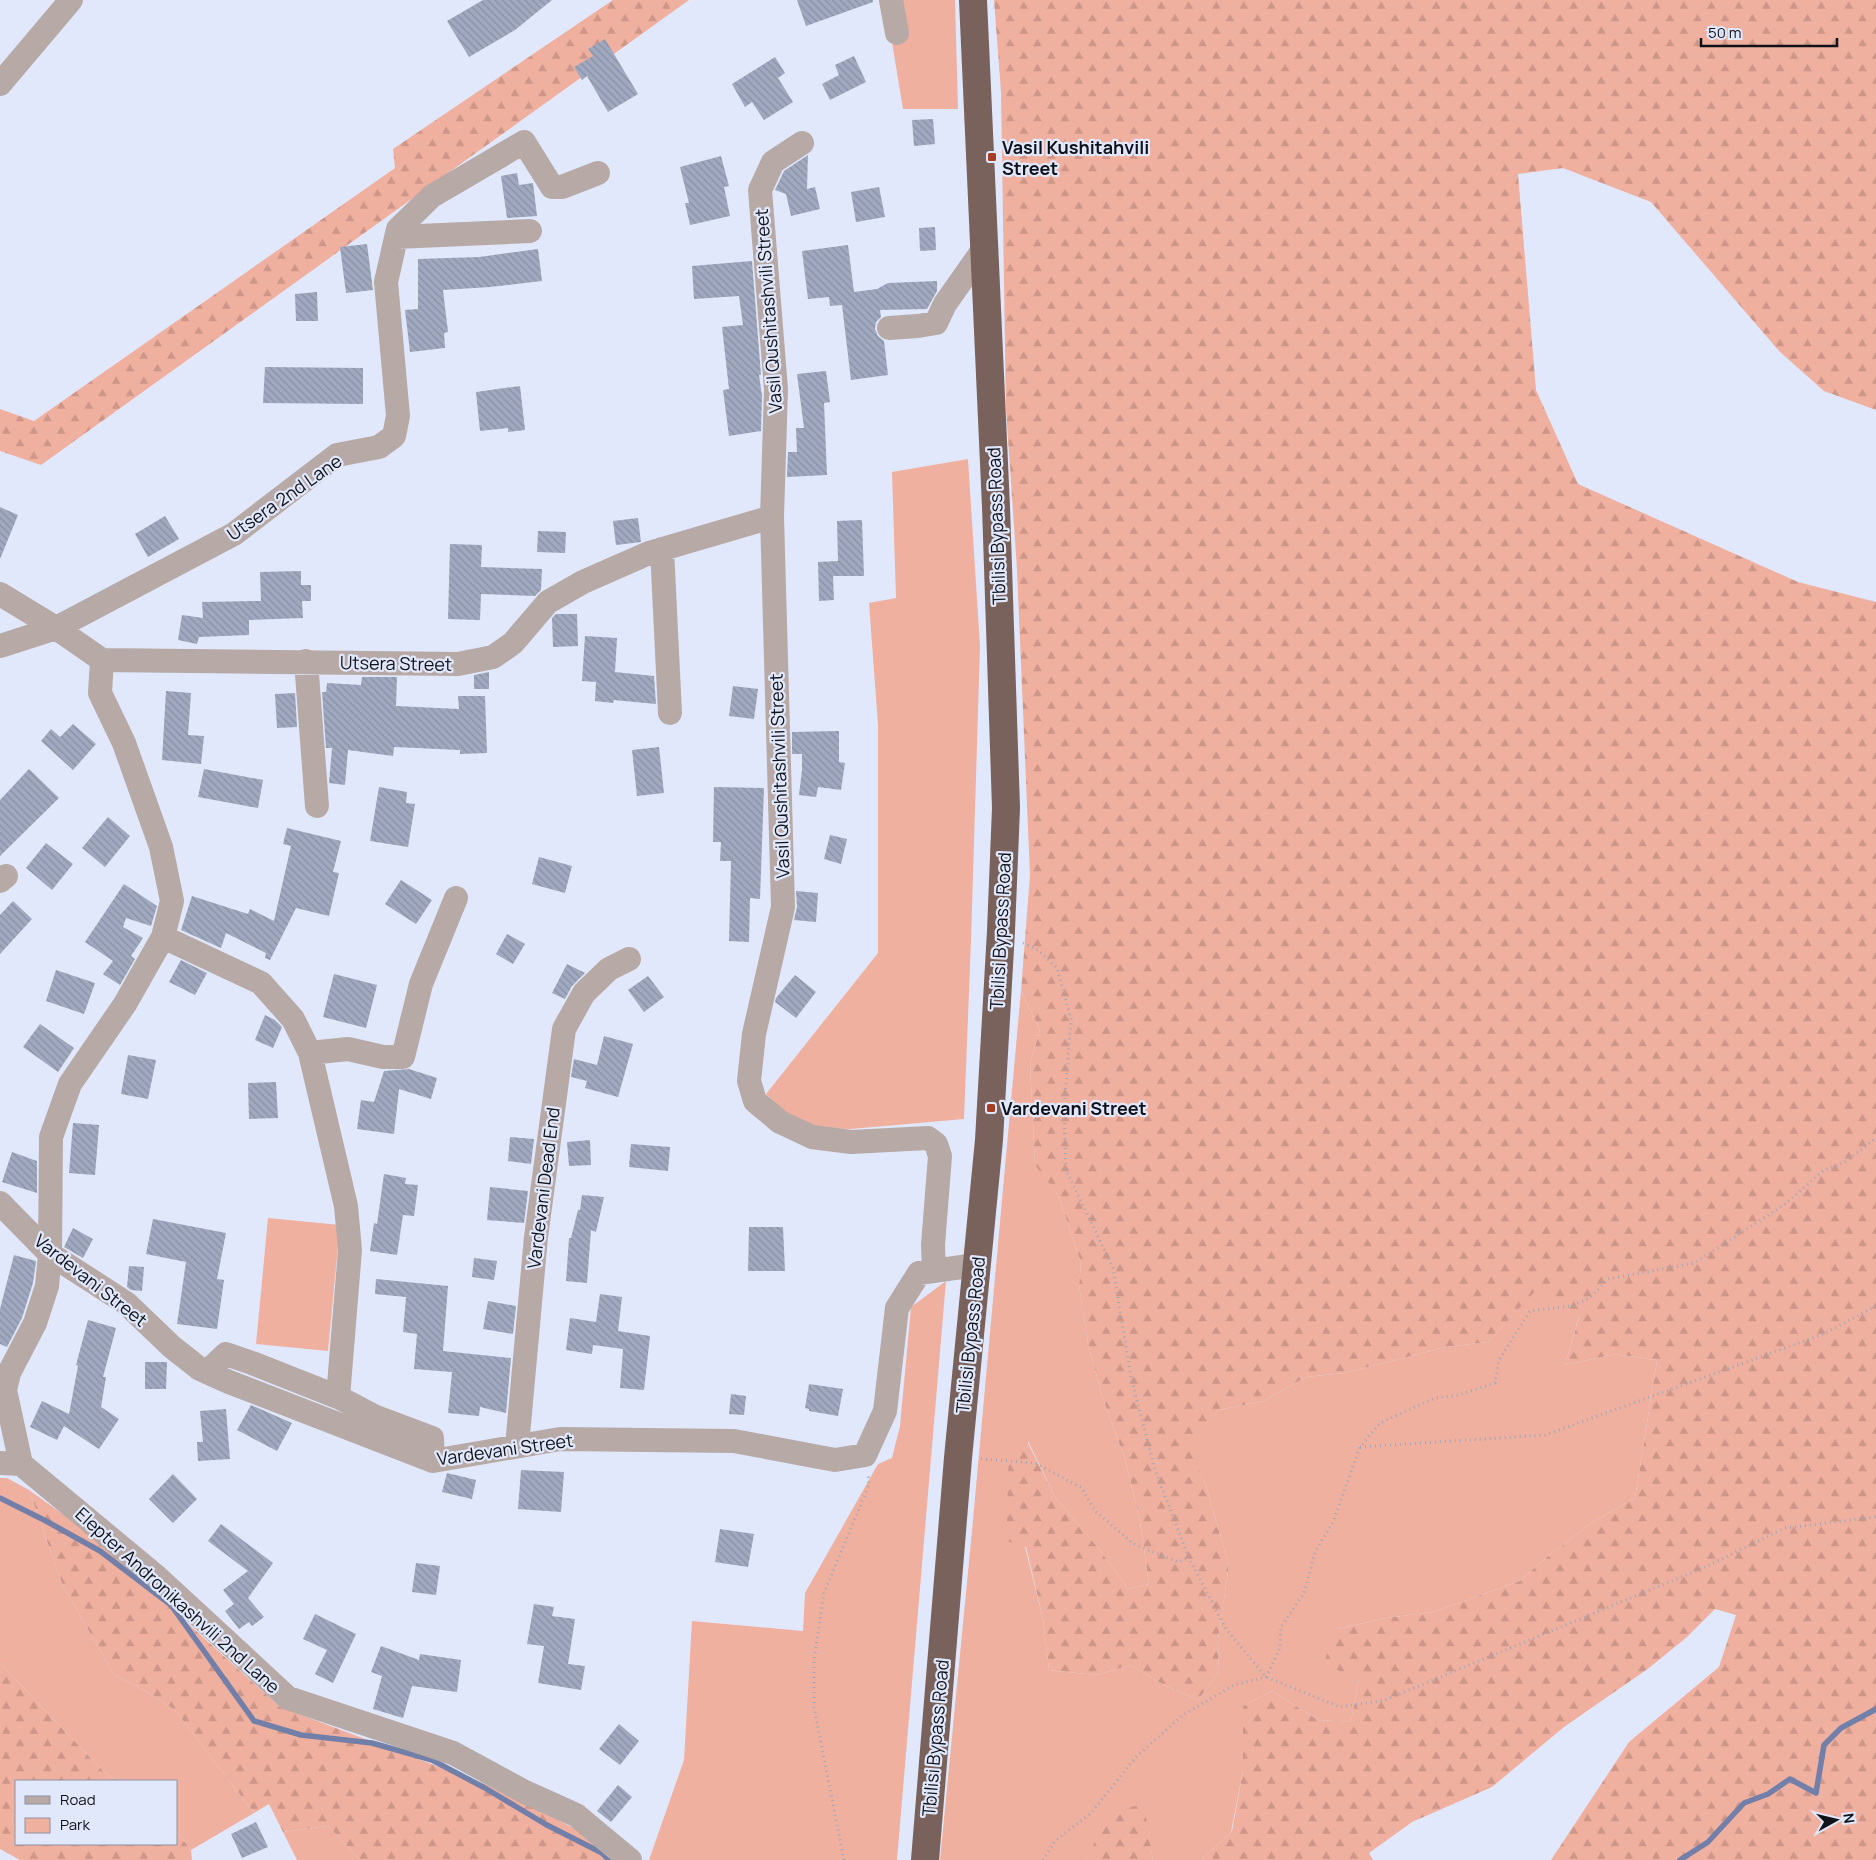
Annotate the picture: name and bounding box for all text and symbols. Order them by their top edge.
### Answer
scale bar [1701,15,1837,47]
text: 50 m [1708,22,1742,43]
place label: Vasil Kushitahvili Street [1002,135,1149,180]
marker: Vasil Kushitahvili Street [986,151,998,163]
street label: Vasil Qushitashvili Street [749,208,787,414]
street label: Tbilisi Bypass Road [981,447,1011,605]
street label: Utsera 2nd Lane [222,448,346,546]
street label: Utsera Street [340,650,452,676]
street label: Vasil Qushitashvili Street [763,673,795,879]
street label: Tbilisi Bypass Road [984,852,1016,1010]
place label: Vardevani Street [1001,1096,1146,1120]
marker: Vardevani Street [985,1102,997,1114]
street label: Vardevani Dead End [521,1106,565,1270]
street label: Vardevani Street [30,1228,152,1332]
street label: Tbilisi Bypass Road [950,1255,990,1415]
street label: Vardevani Street [435,1428,575,1470]
street label: Elepter Andronikashvili 2nd Lane [71,1502,285,1698]
street label: Tbilisi Bypass Road [916,1658,954,1818]
legend [15,1780,178,1845]
text: Road [60,1789,96,1810]
north arrow [1811,1795,1861,1845]
text: N [1839,1812,1859,1824]
text: Park [60,1814,90,1835]

